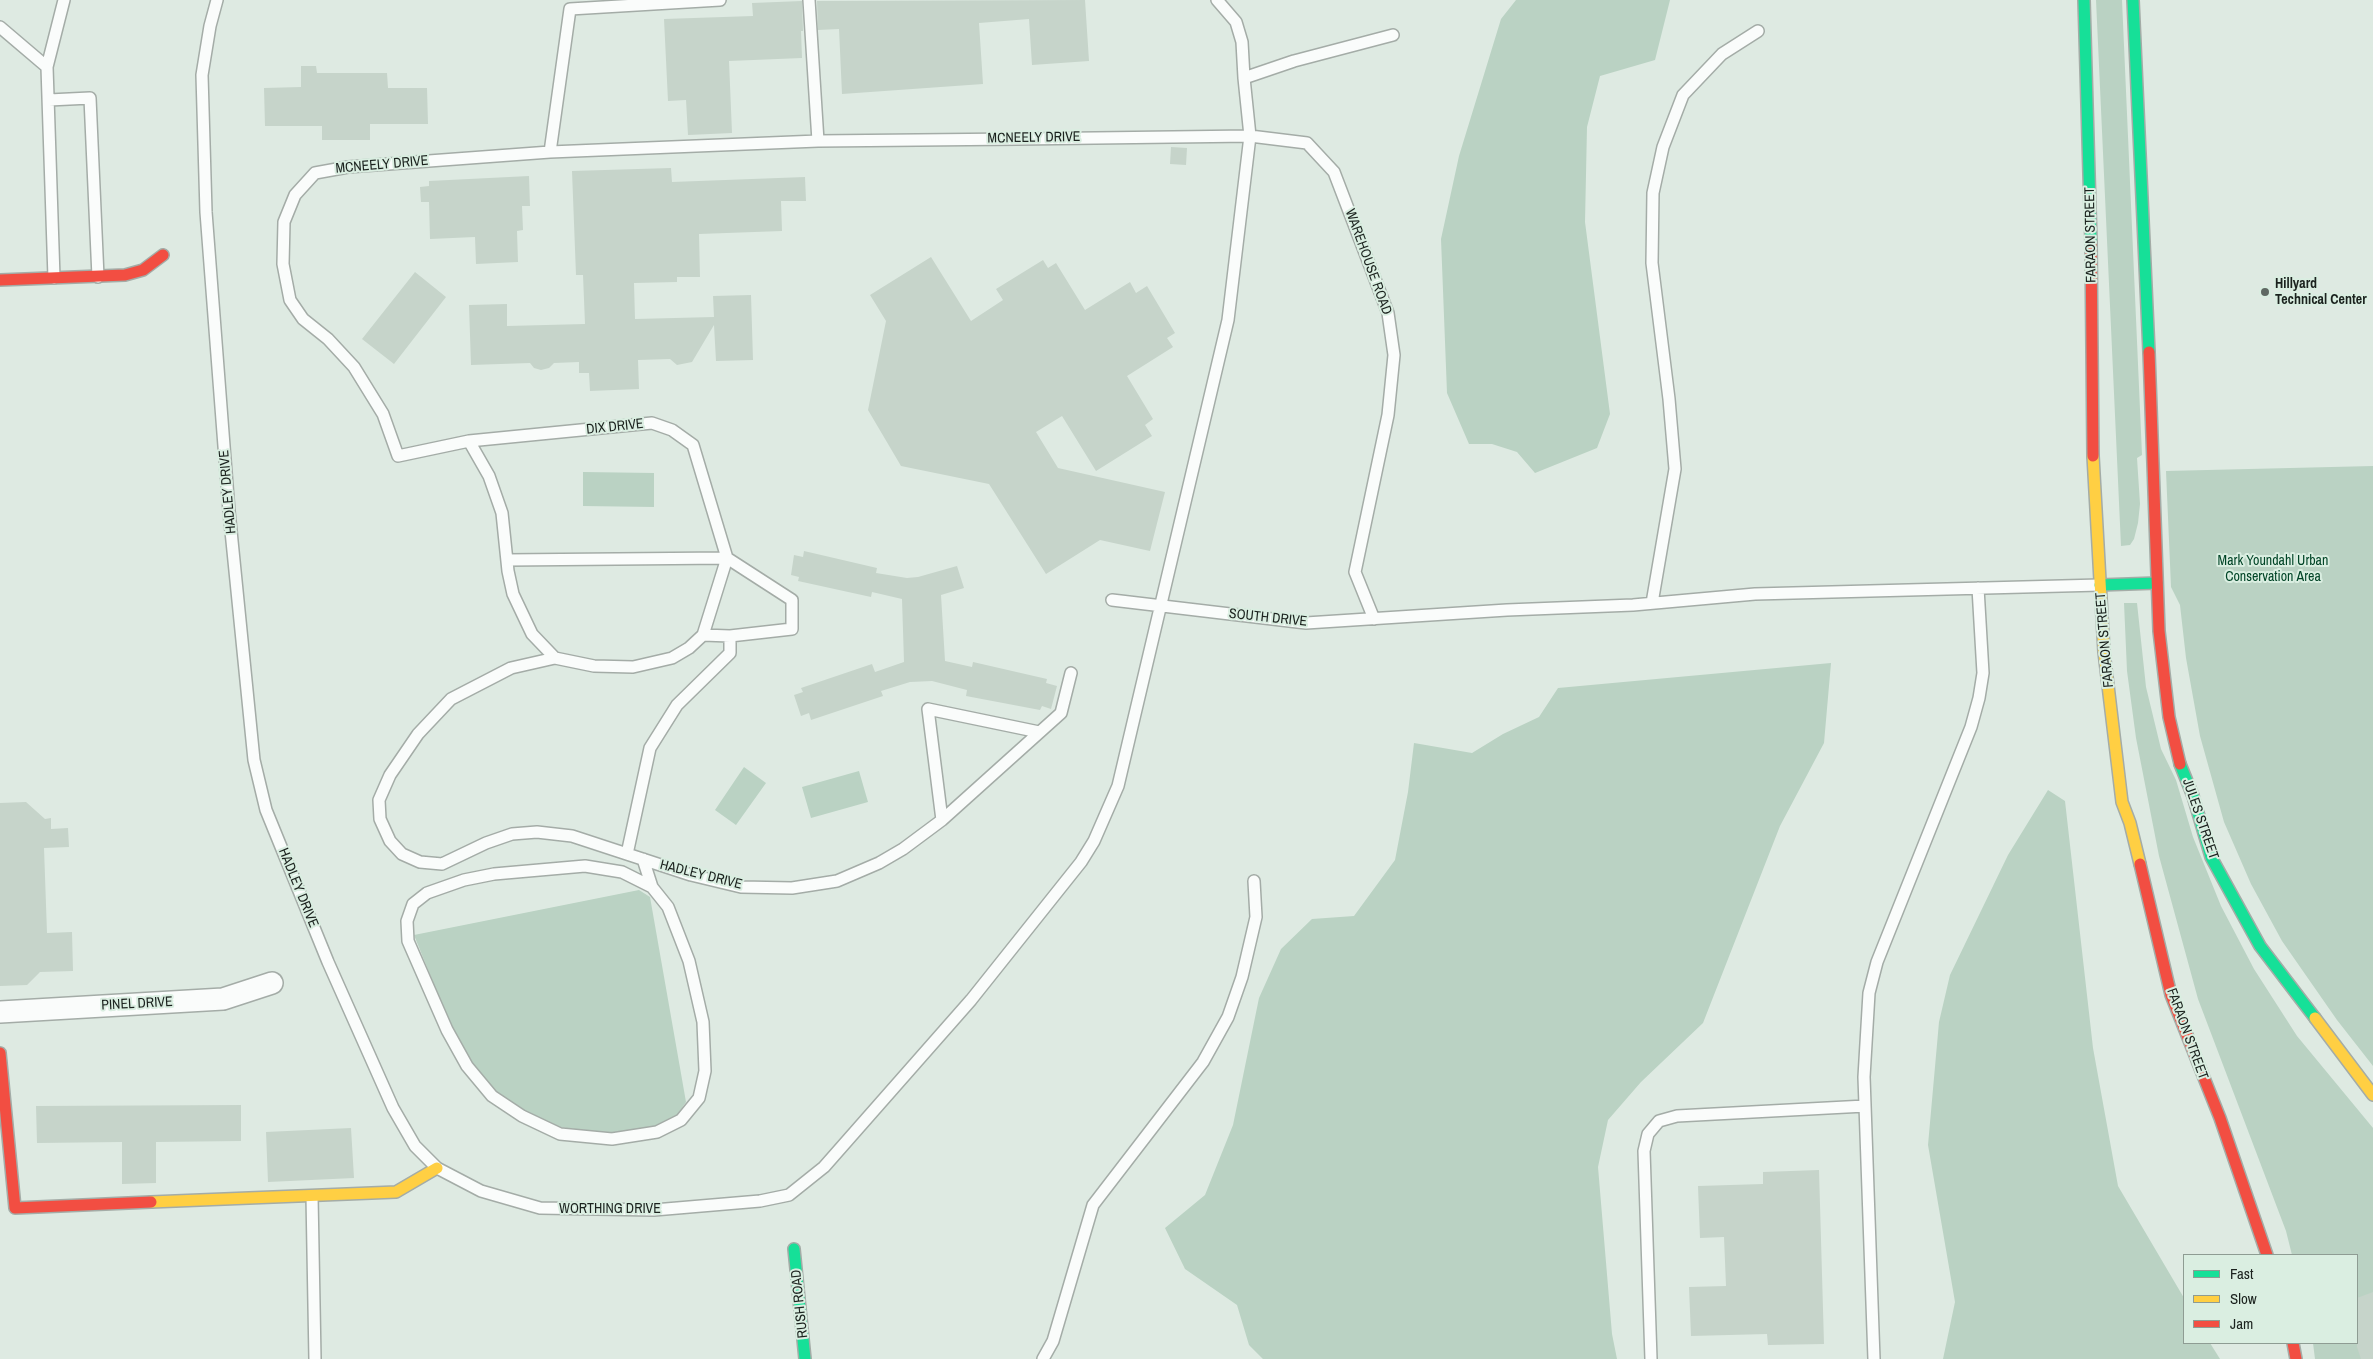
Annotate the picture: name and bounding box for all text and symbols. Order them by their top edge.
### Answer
street label: MCNEELY DRIVE [987,129,1081,147]
street label: MCNEELY DRIVE [335,153,429,177]
street label: FARAON STREET [2082,187,2100,283]
street label: WAREHOUSE ROAD [1341,207,1395,317]
place label: Hillyard Technical Center [2275,276,2367,308]
marker: Hillyard Technical Center [2259,286,2271,298]
street label: DIX DRIVE [586,416,644,438]
street label: HADLEY DRIVE [216,449,240,535]
park label: Mark Youndahl Urban Conservation Area [2218,553,2328,586]
street label: FARAON STREET [2092,592,2118,688]
street label: SOUTH DRIVE [1228,606,1308,630]
street label: JULES STREET [2178,776,2222,862]
street label: HADLEY DRIVE [274,846,322,930]
street label: HADLEY DRIVE [658,857,744,893]
street label: FARAON STREET [2163,986,2211,1082]
street label: PINEL DRIVE [101,994,173,1014]
street label: WORTHING DRIVE [559,1201,661,1217]
legend [2183,1254,2358,1344]
text: Fast [2230,1263,2253,1284]
street label: RUSH ROAD [788,1269,812,1339]
text: Slow [2230,1288,2257,1309]
text: Jam [2230,1313,2253,1334]

